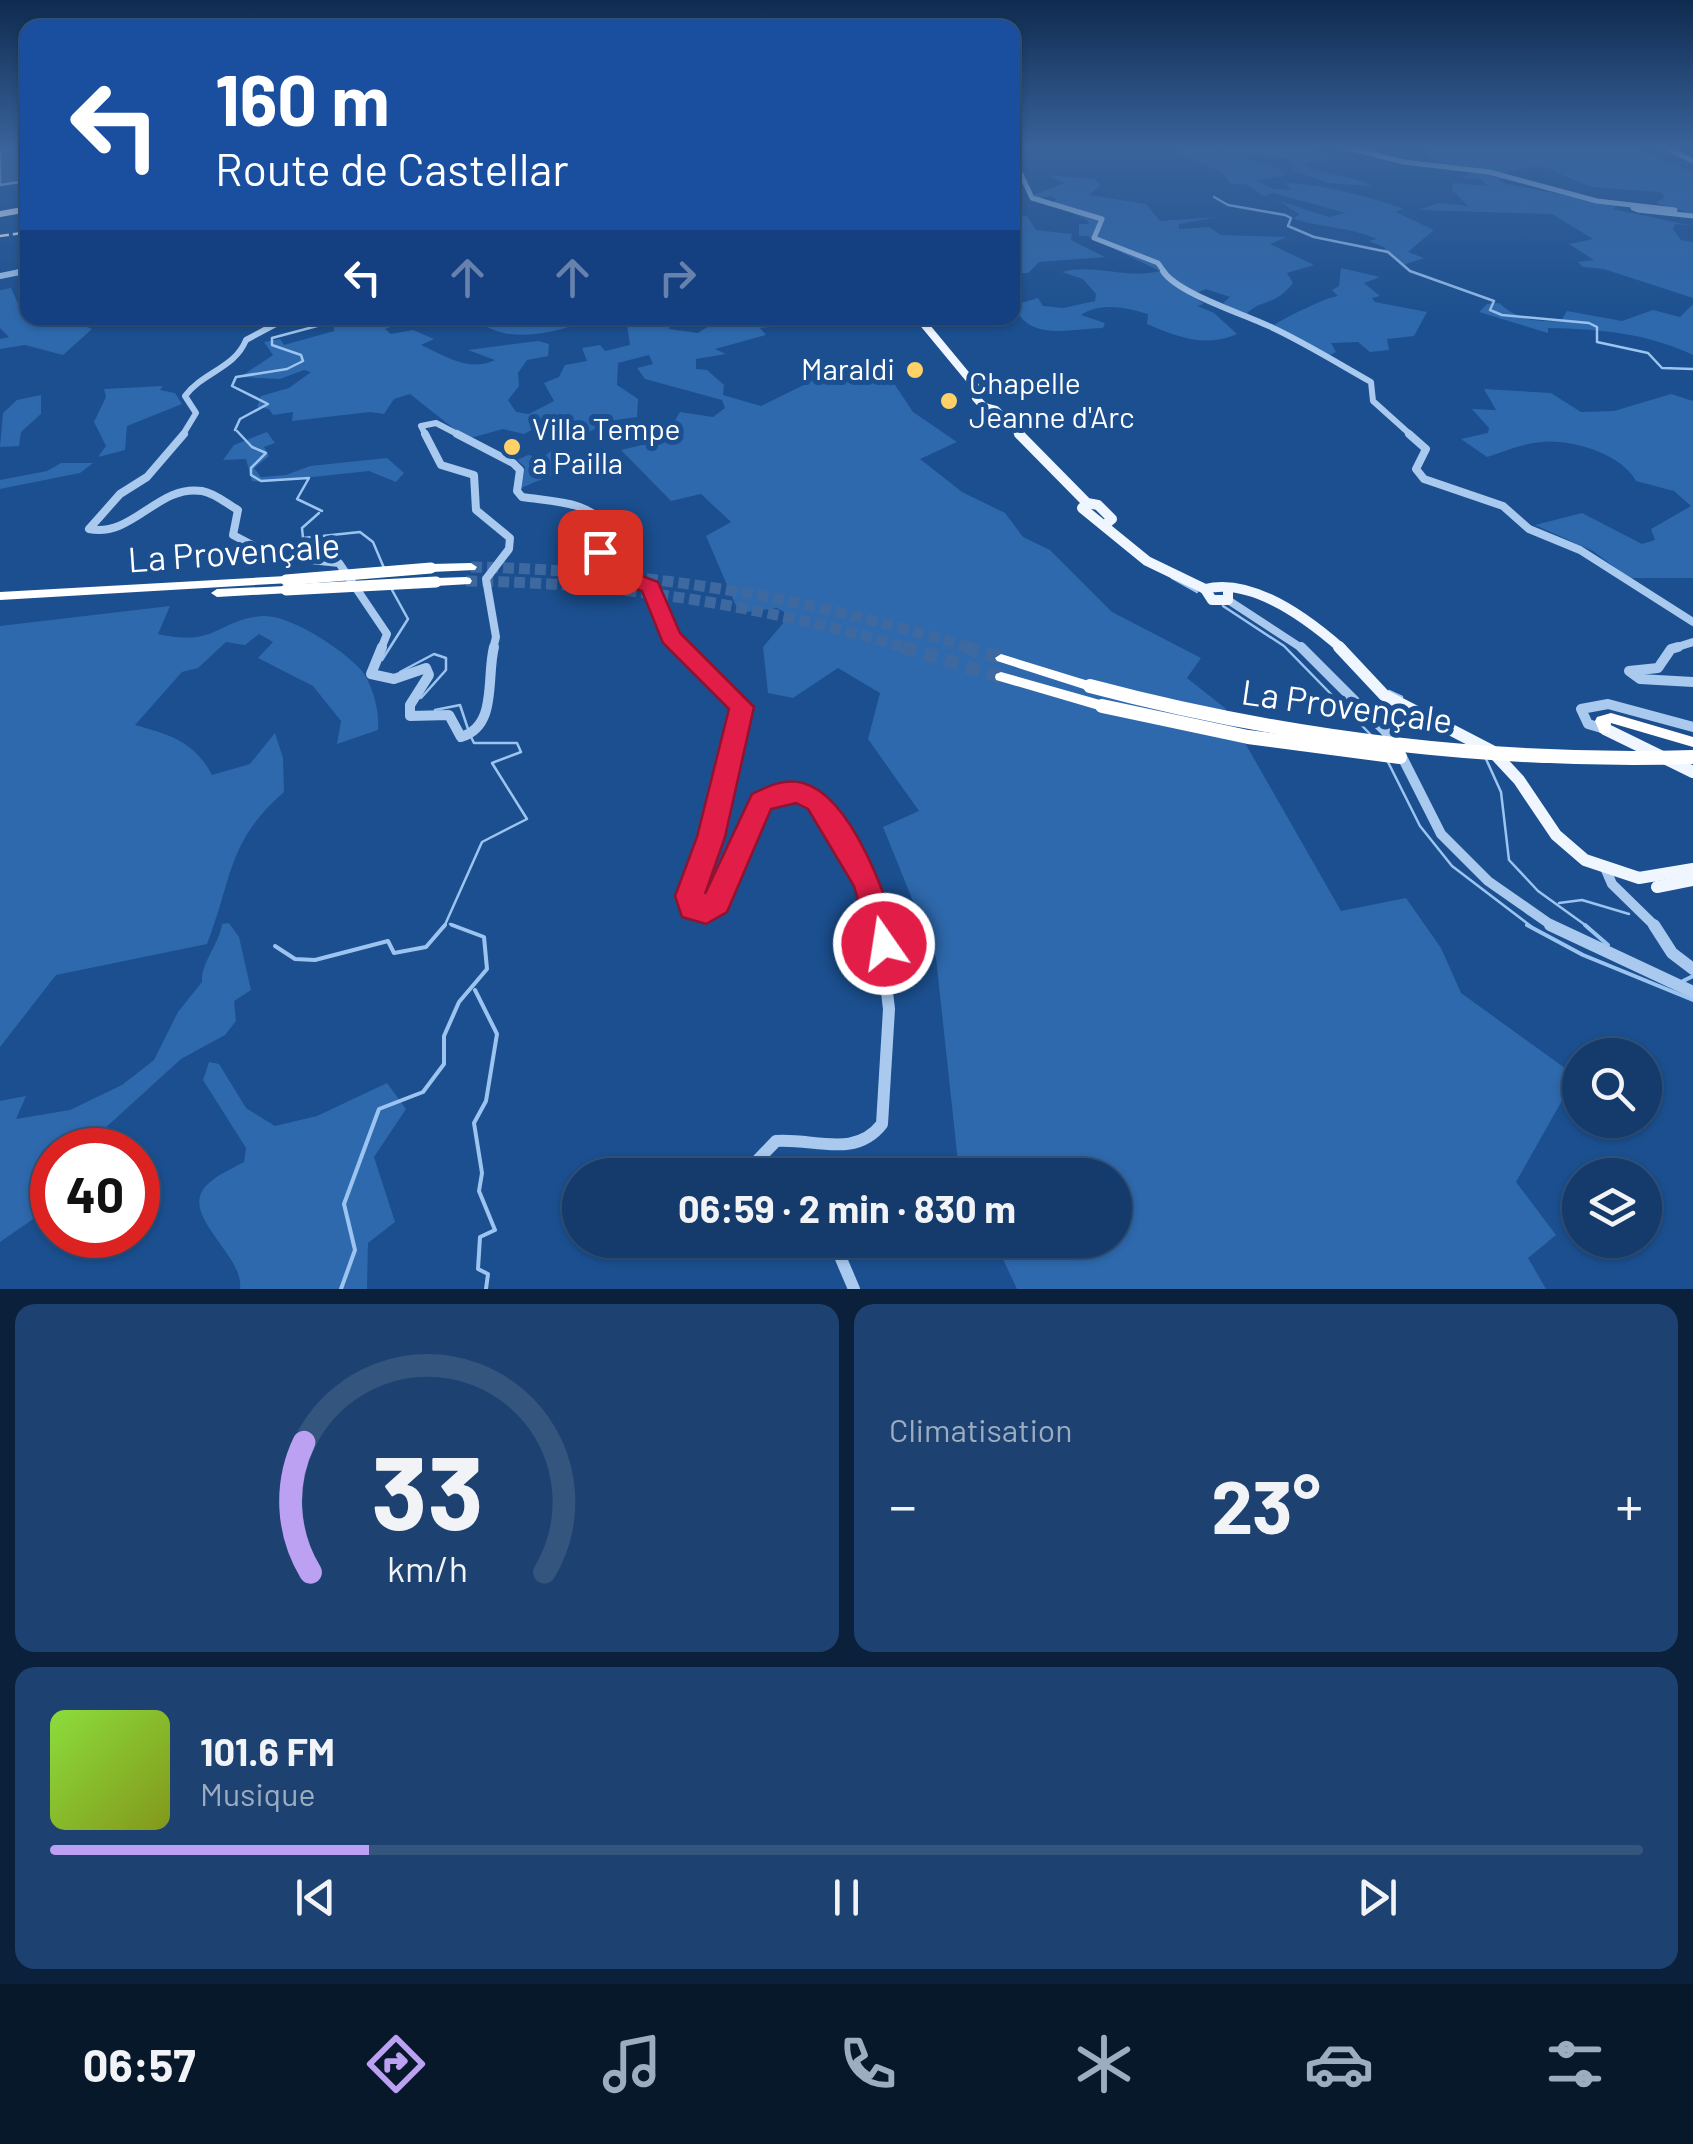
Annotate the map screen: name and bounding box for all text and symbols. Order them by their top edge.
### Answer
text: 160 m [215,56,390,140]
icon: left [50,60,180,190]
text: Route de Castellar [215,141,569,195]
icon: left [335,250,390,305]
icon: ahead [440,250,495,305]
icon: ahead [545,250,600,305]
icon: right [650,250,705,305]
place label: Maraldi [801,350,895,386]
marker: Maraldi [904,359,926,381]
place label: Chapelle Jeanne d'Arc [969,364,1135,434]
marker: Chapelle Jeanne d'Arc [938,390,960,412]
place label: Villa Tempe a Pailla [532,410,681,480]
marker: Villa Tempe a Pailla [501,436,523,458]
pin [558,510,643,595]
street label: La Provençale [126,523,341,579]
icon: arrive [573,525,628,580]
street label: La Provençale [1239,669,1455,741]
position arrow [832,892,936,996]
map controls [1562,1038,1662,1258]
button: search [1562,1038,1662,1138]
speed limit sign: 40 [30,1128,160,1258]
button: layers [1562,1158,1662,1258]
text: 06:59 · 2 min · 830 m [678,1185,1016,1231]
text: Climatisation [889,1410,1073,1448]
text: 33 [371,1426,483,1551]
text: 23° [1211,1459,1321,1549]
text: − [889,1471,917,1537]
text: + [1615,1471,1643,1537]
text: km/h [387,1546,467,1589]
text: 101.6 FM [200,1728,335,1774]
text: Musique [200,1774,315,1812]
icon: previous [288,1870,343,1925]
icon: pause [819,1870,874,1925]
icon: next [1350,1870,1405,1925]
icon: directions [361,2029,431,2099]
icon: music [597,2029,667,2099]
icon: phone [833,2029,903,2099]
icon: climate [1069,2029,1139,2099]
icon: car [1304,2029,1374,2099]
icon: filters [1540,2029,1610,2099]
text: 06:57 [83,2037,196,2091]

